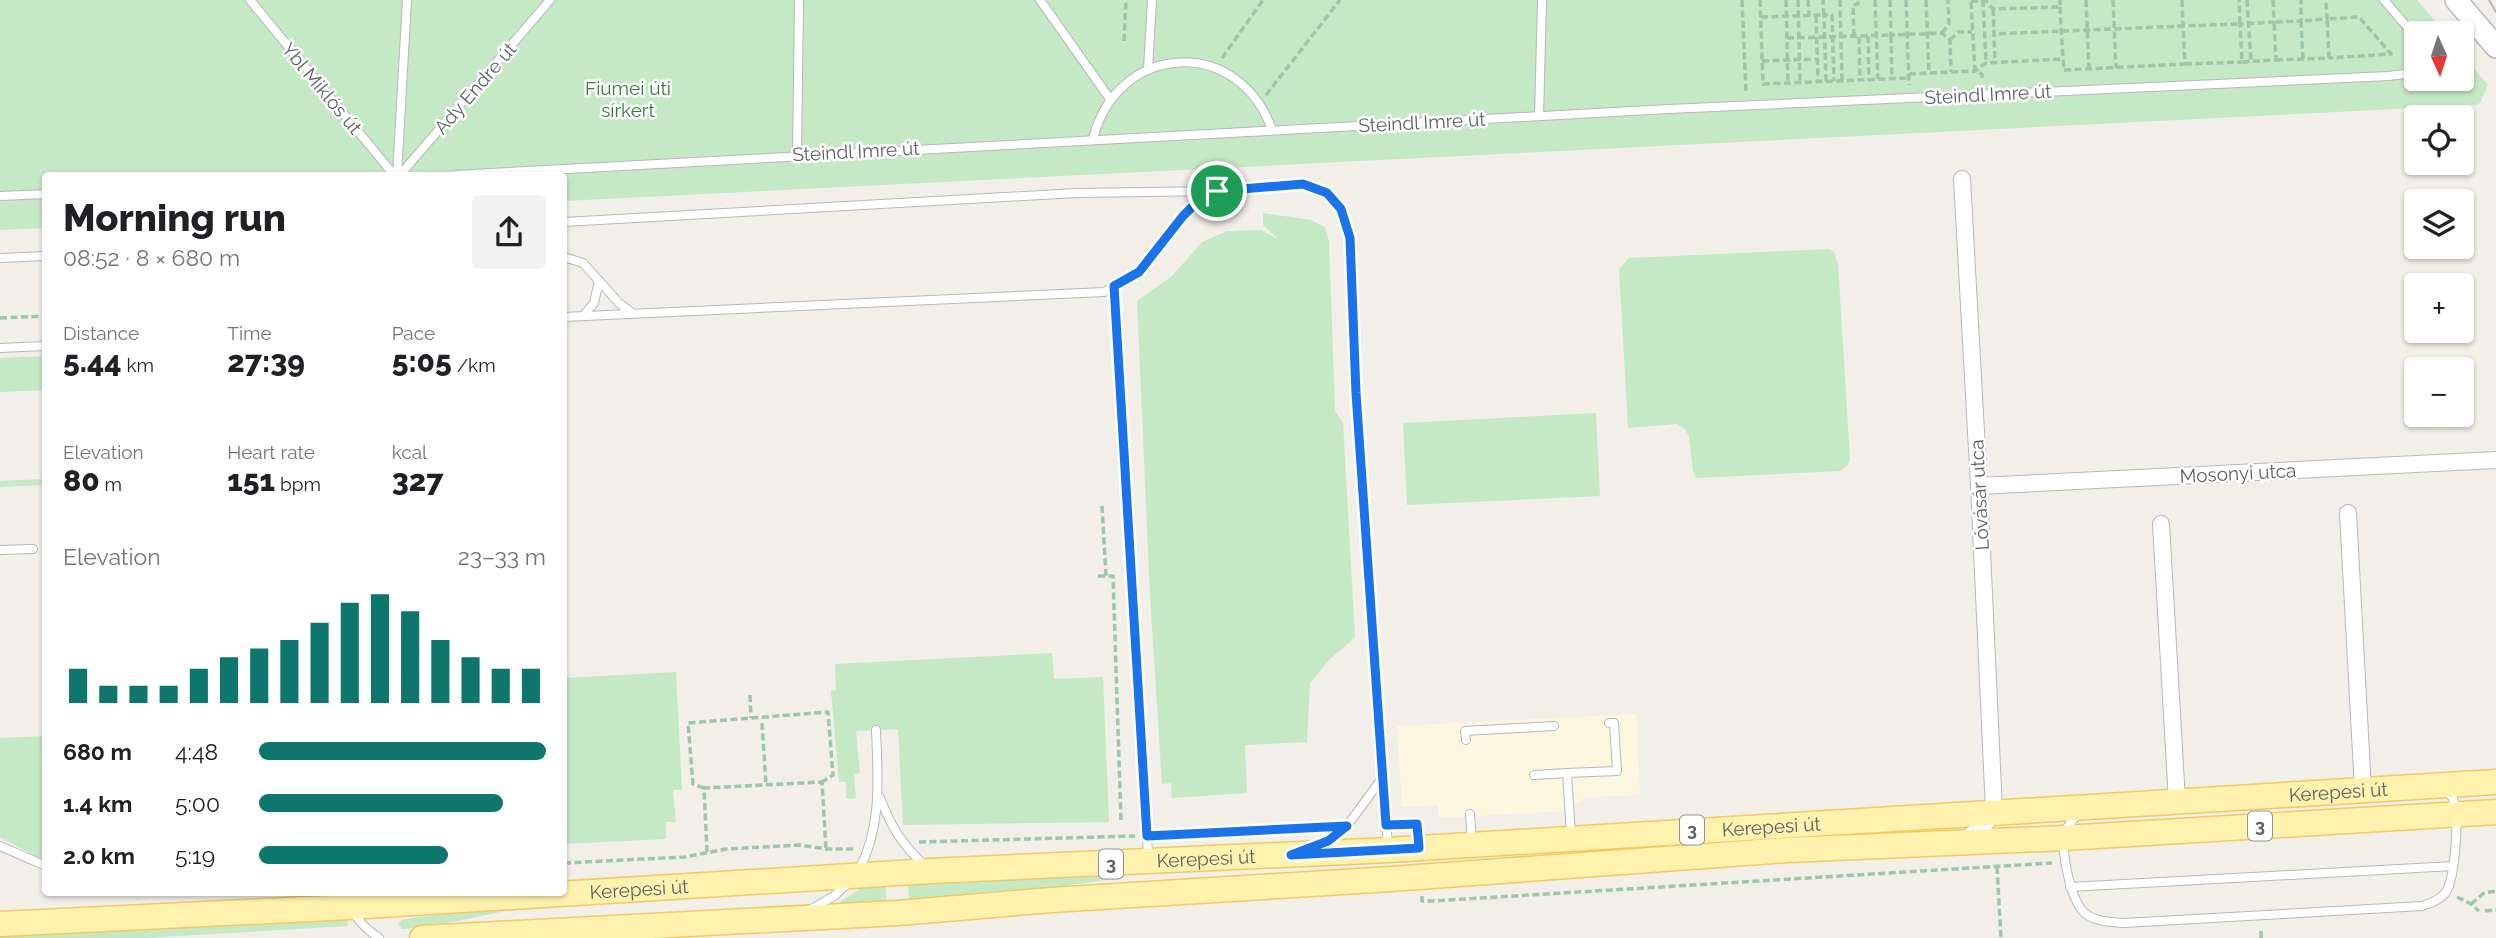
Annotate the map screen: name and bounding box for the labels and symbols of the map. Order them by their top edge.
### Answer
north arrow [2404,21,2474,91]
street label: Ybl Miklós út [277,38,367,139]
street label: Ady Endre út [430,38,521,138]
park label: Fiumei úti sírkert [585,77,671,121]
street label: Steindl Imre út [1924,80,2053,108]
street label: Steindl Imre út [1358,108,1487,136]
street label: Steindl Imre út [792,137,921,165]
pin [1187,161,1247,221]
street label: Lóvásár utca [1965,439,1993,551]
street label: Mosonyi utca [2179,459,2297,487]
street label: Kerepesi út [2288,778,2389,806]
street label: Kerepesi út [1721,812,1822,840]
road number: 3 [2248,812,2272,840]
road number: 3 [1680,816,1704,844]
street label: Kerepesi út [1156,845,1257,872]
road number: 3 [1099,850,1123,878]
street label: Kerepesi út [589,875,690,903]

